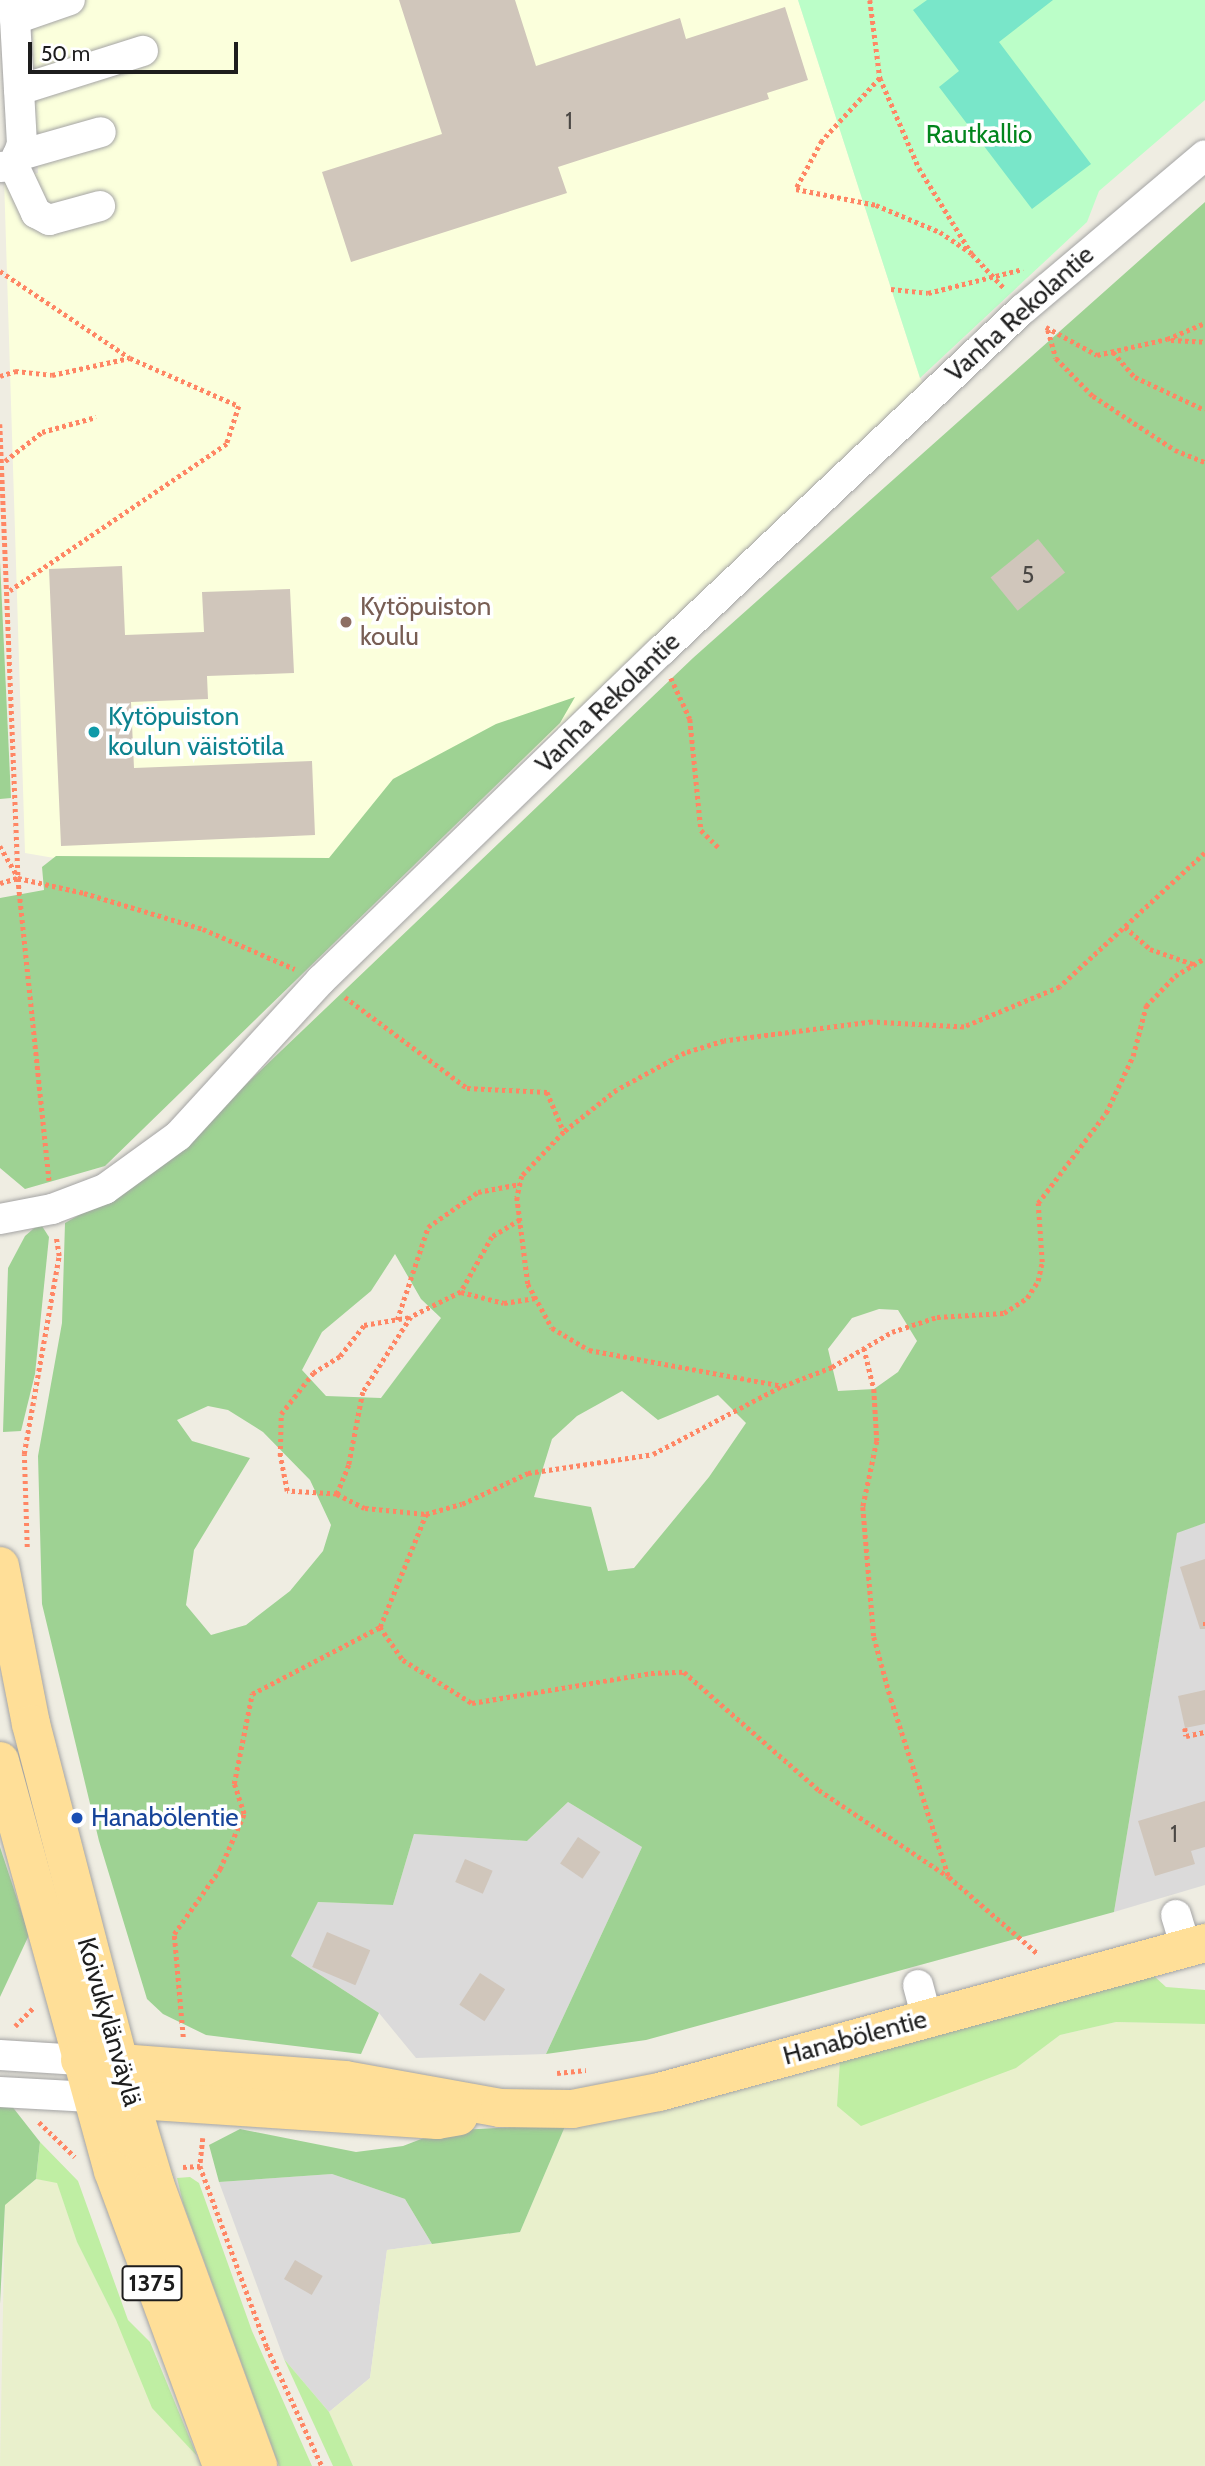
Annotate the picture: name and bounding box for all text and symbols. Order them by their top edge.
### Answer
scale bar [32,28,242,72]
text: 50 m [41,41,90,66]
house number: 1 [565,107,573,135]
park label: Rautkallio [926,119,1032,151]
street label: Vanha Rekolantie [939,239,1101,389]
house number: 5 [1022,561,1034,589]
place label: Kytöpuiston koulu [360,591,491,652]
marker: Kytöpuiston koulu [338,614,354,630]
street label: Vanha Rekolantie [529,626,687,780]
place label: Kytöpuiston koulun väistötila [108,701,284,762]
marker: Kytöpuiston koulun väistötila [86,724,102,740]
place label: Hanabölentie [91,1802,239,1834]
marker: Hanabölentie [69,1810,85,1826]
house number: 1 [1170,1820,1178,1848]
street label: Koivukylänväylä [70,1934,148,2110]
street label: Hanabölentie [780,2004,930,2072]
road number: 1375 [120,2262,184,2304]

